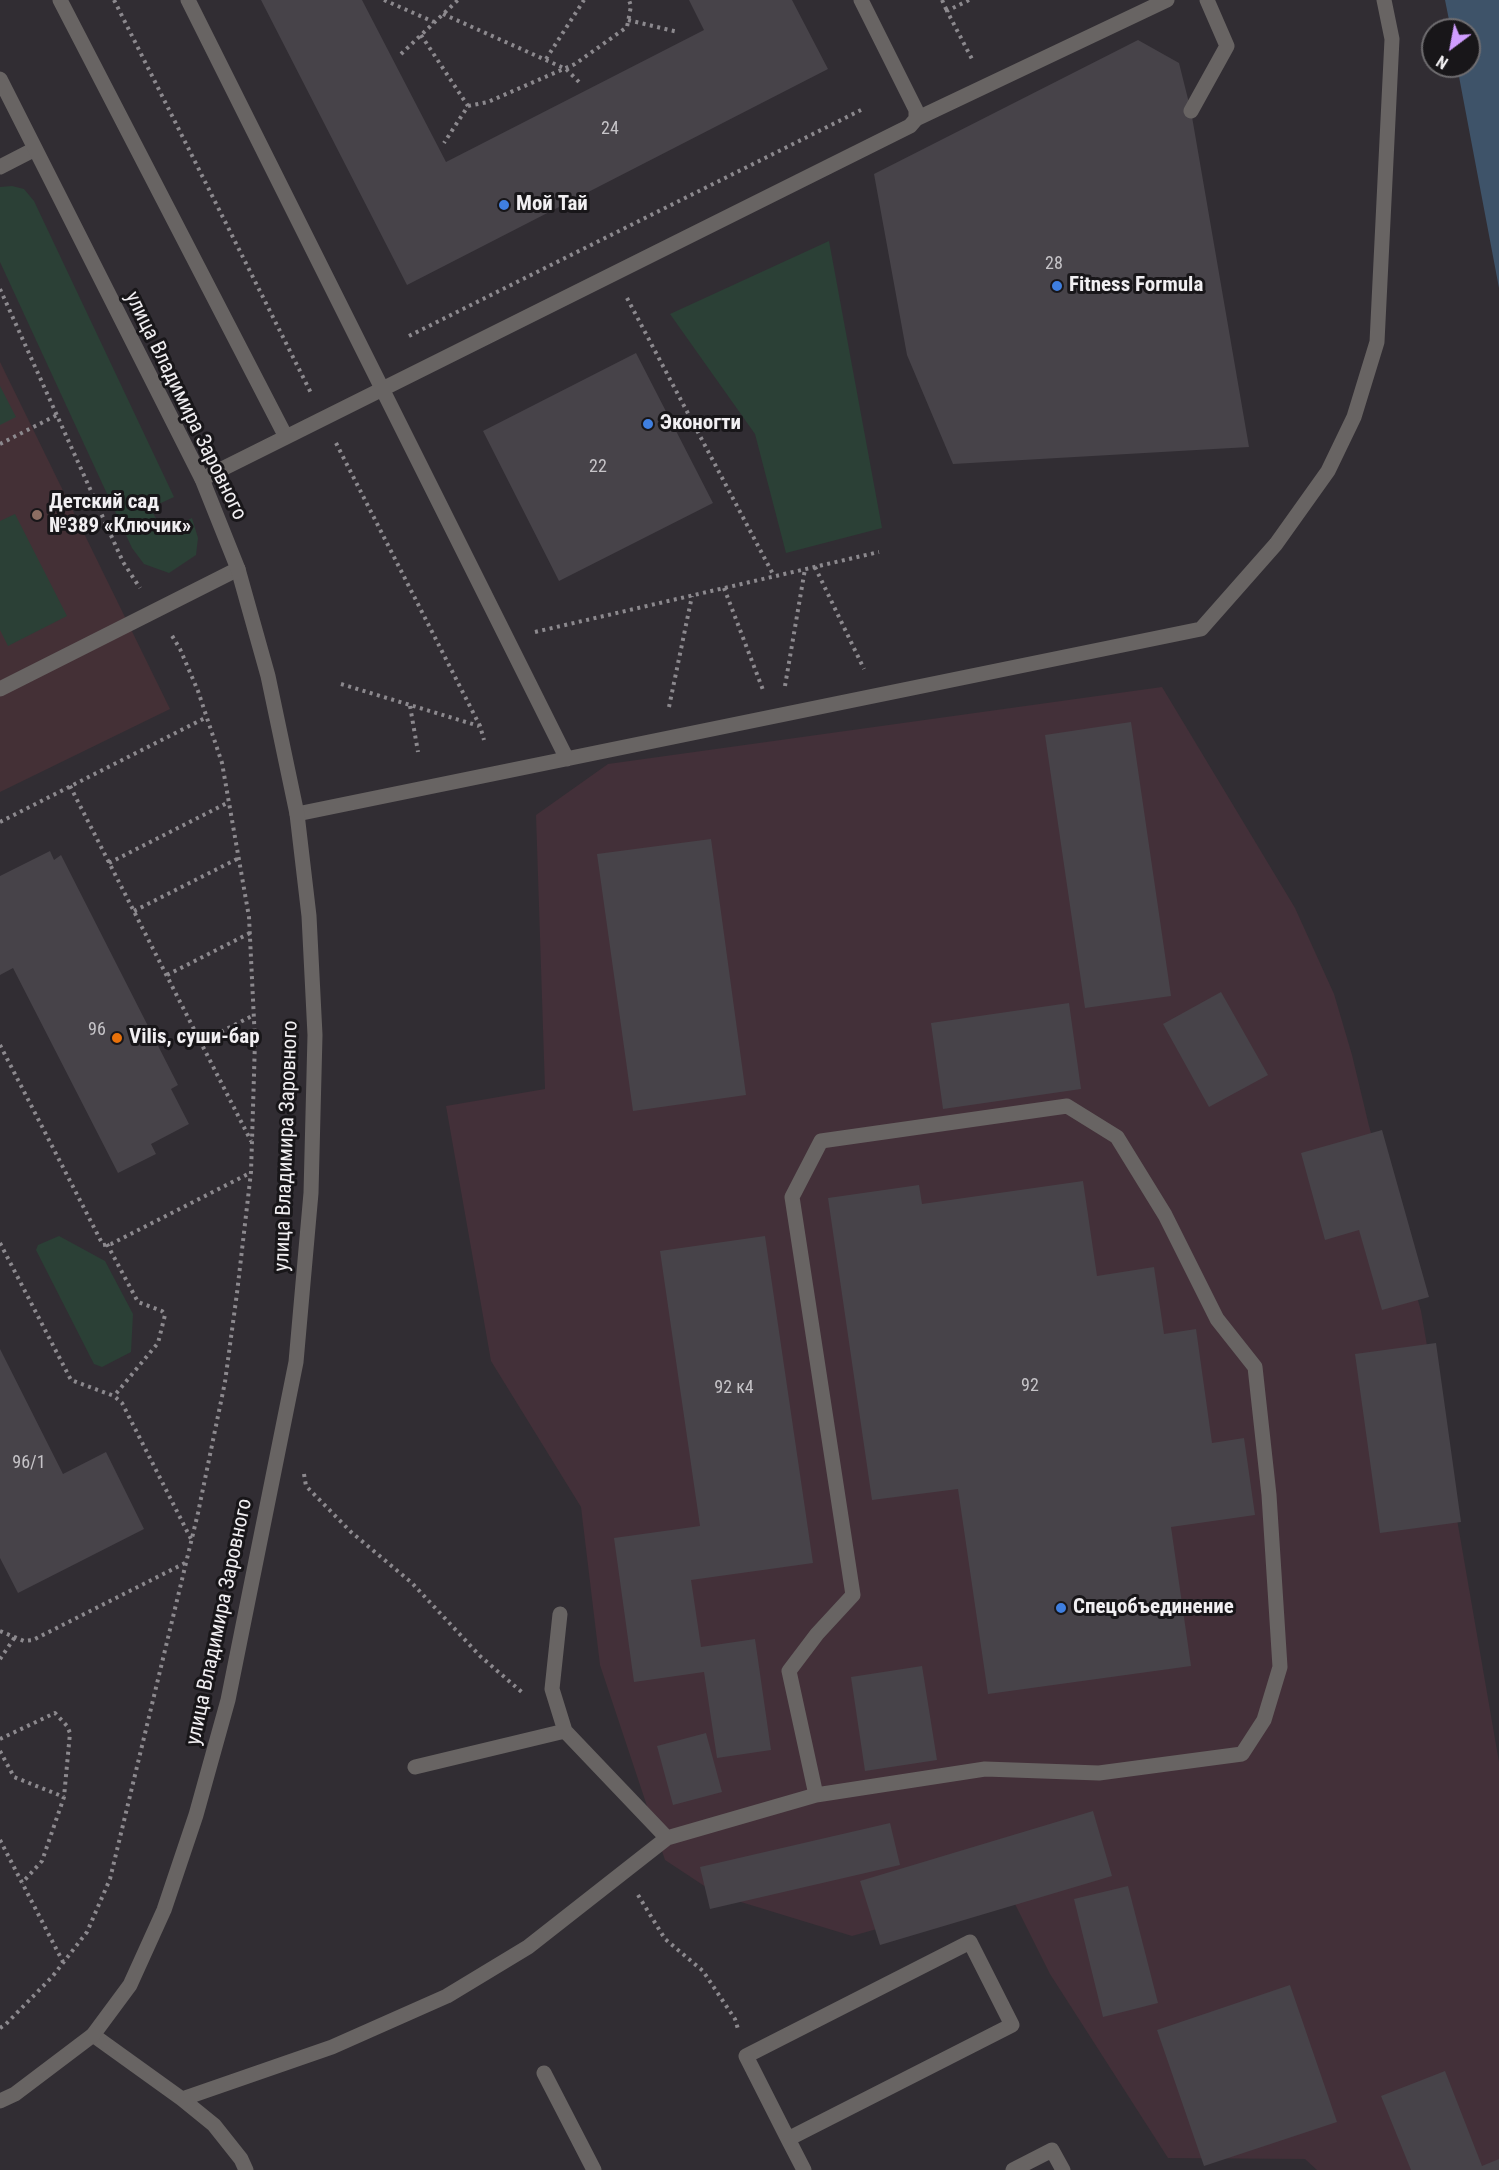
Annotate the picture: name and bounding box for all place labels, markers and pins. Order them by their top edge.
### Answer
place label: Мой Тай [516,192,588,218]
marker: Мой Тай [497,198,511,212]
place label: Fitness Formula [1069,273,1203,299]
marker: Fitness Formula [1050,279,1064,293]
place label: Эконогти [660,411,741,437]
marker: Эконогти [641,417,655,431]
place label: Детский сад №389 «Ключик» [49,490,191,540]
marker: Детский сад №389 «Ключик» [30,508,44,522]
place label: Vilis, суши-бар [129,1025,260,1051]
marker: Vilis, суши-бар [110,1031,124,1045]
place label: Спецобъединение [1073,1595,1234,1621]
marker: Спецобъединение [1054,1601,1068,1615]

